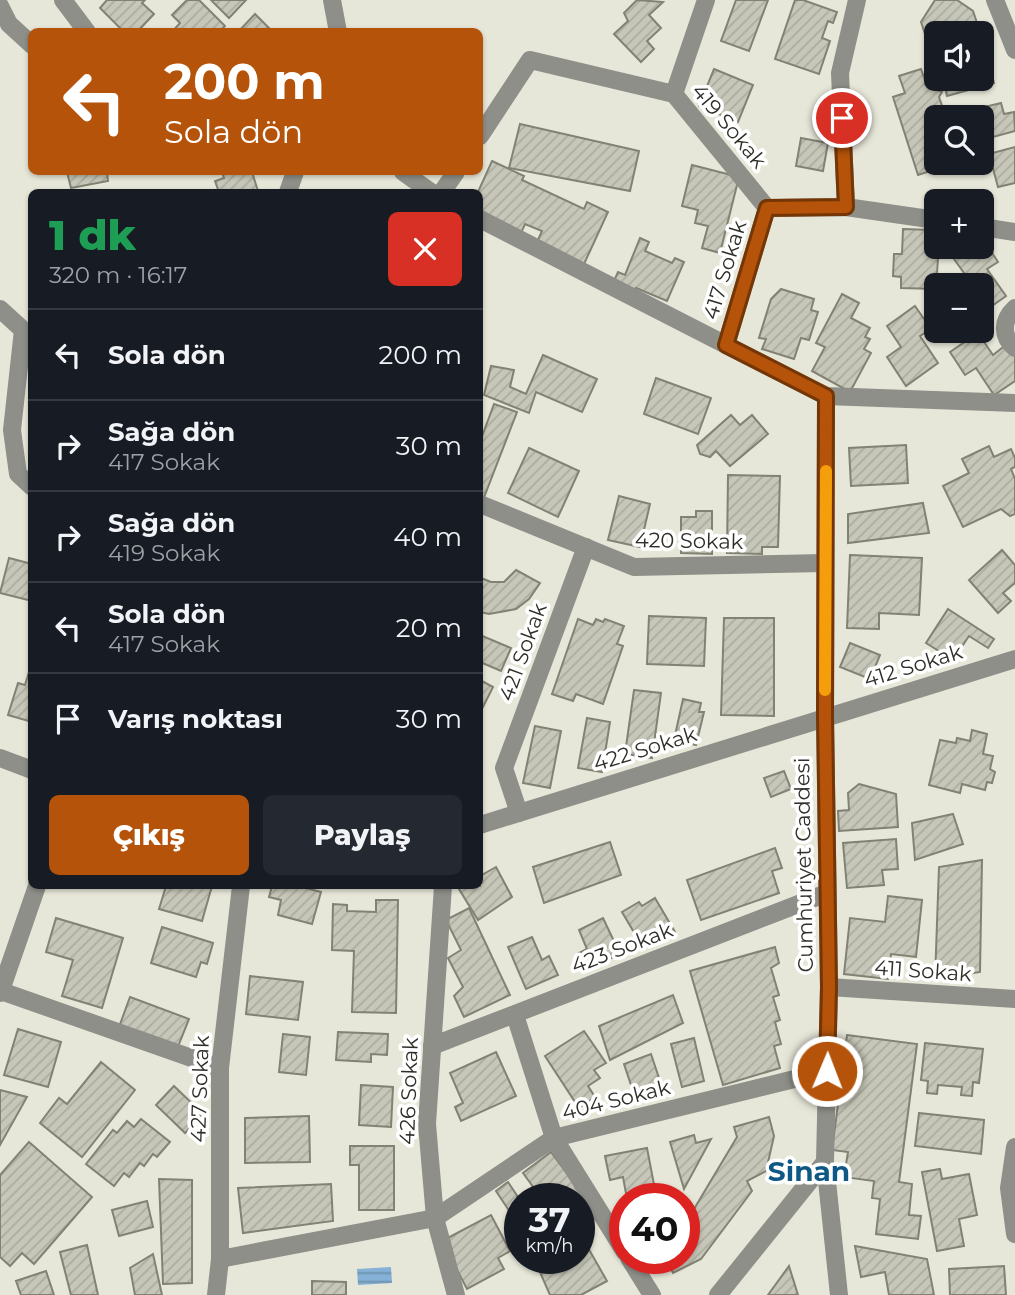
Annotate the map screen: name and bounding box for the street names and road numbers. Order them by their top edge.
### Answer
street label: 419 Sokak [687,78,772,173]
street label: 417 Sokak [698,217,752,322]
street label: 420 Sokak [635,527,744,554]
street label: 421 Sokak [493,599,552,704]
street label: 412 Sokak [861,639,966,692]
street label: 422 Sokak [590,721,700,776]
street label: Cumhuriyet Caddesi [789,757,818,973]
street label: 423 Sokak [568,917,676,978]
street label: 411 Sokak [874,955,973,986]
street label: 427 Sokak [185,1035,214,1143]
street label: 426 Sokak [394,1036,423,1145]
street label: 404 Sokak [559,1074,673,1125]

